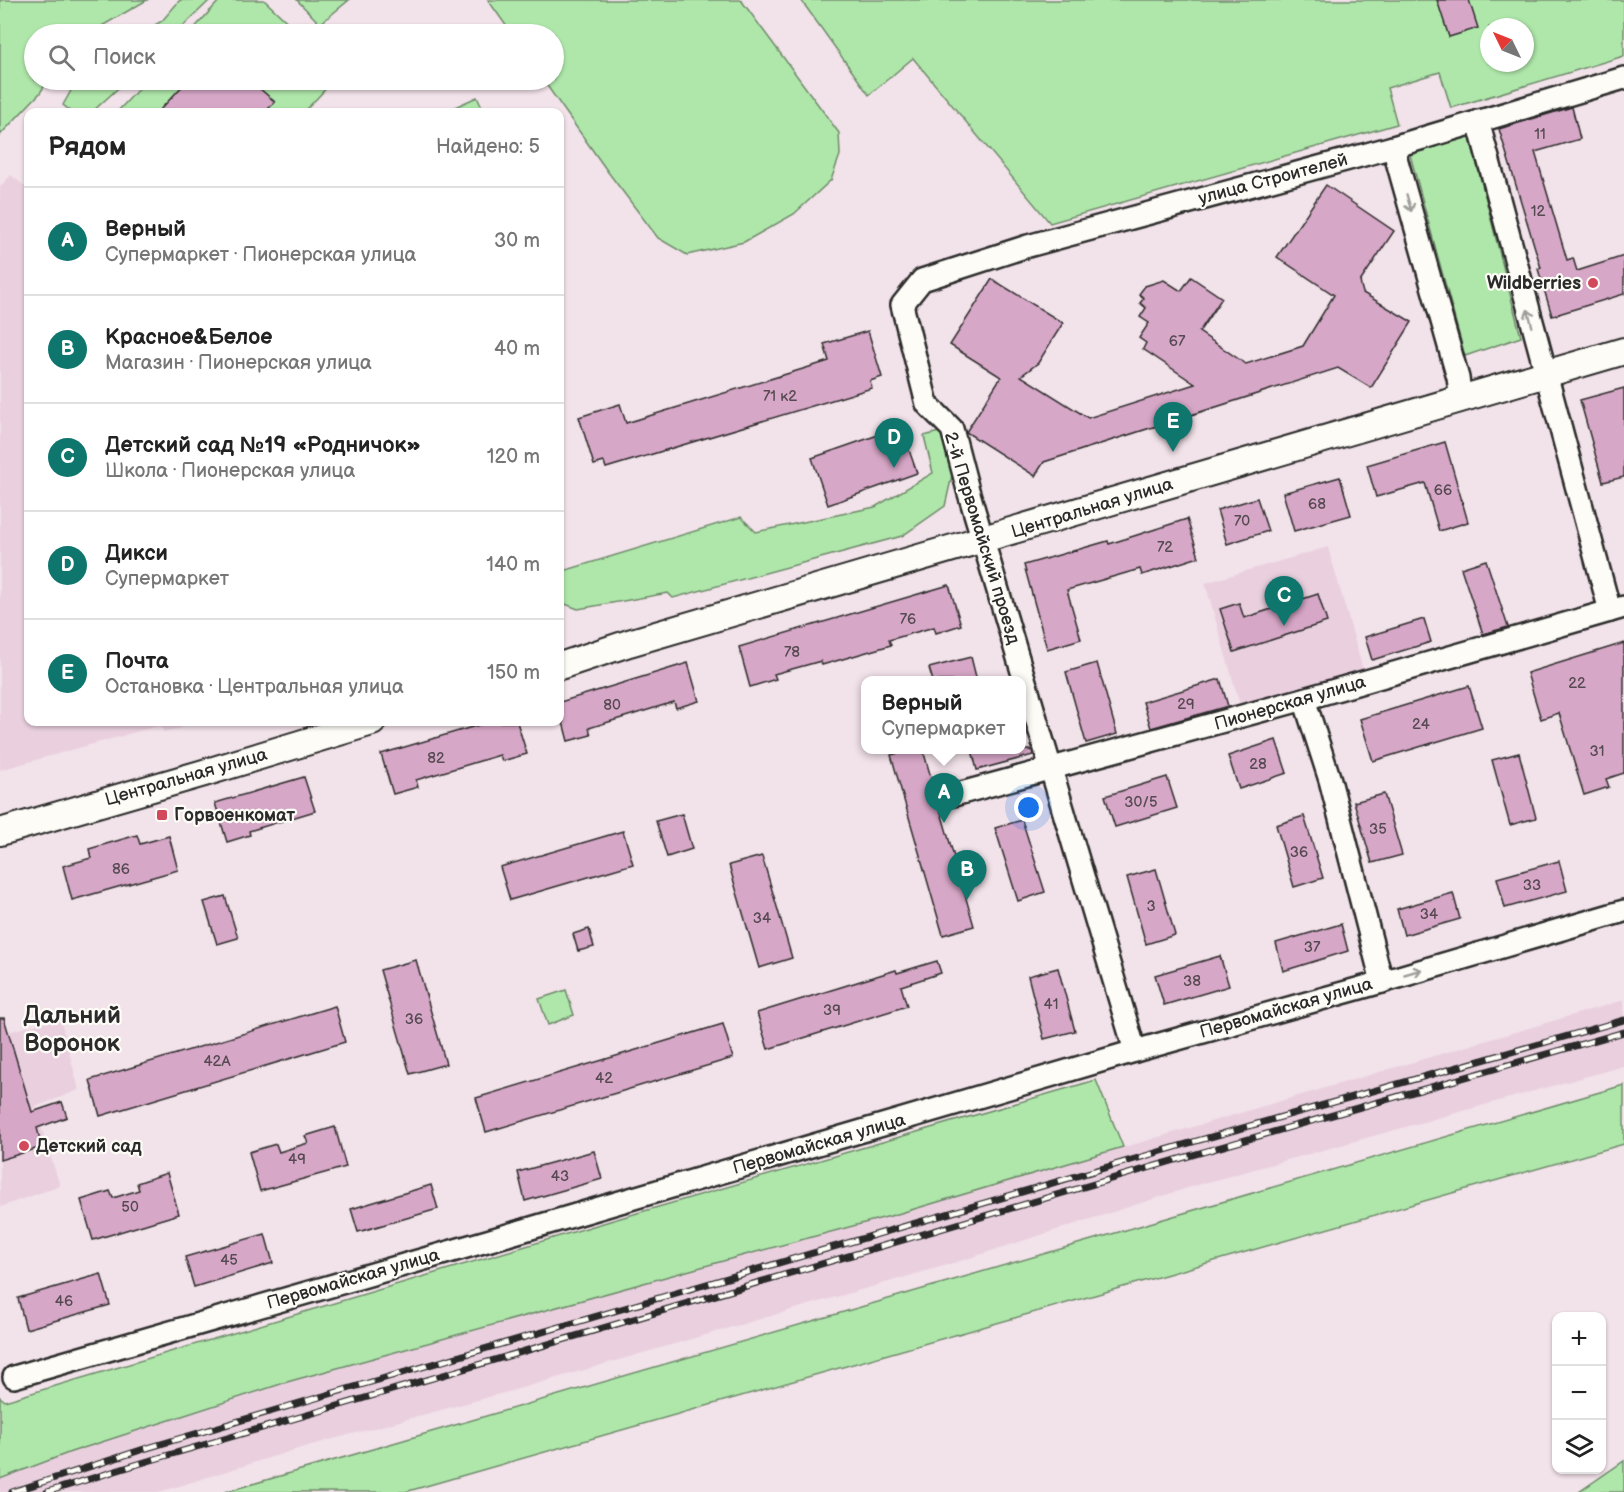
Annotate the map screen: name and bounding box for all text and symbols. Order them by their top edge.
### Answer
north arrow [1480,18,1534,72]
search box [24,24,564,90]
icon: search [45,41,78,74]
text: Поиск [93,44,156,71]
house number: 11 [1534,125,1546,144]
text: Рядом [48,132,126,163]
text: Найдено: 5 [436,135,540,159]
street label: улица Строителей [1196,149,1350,209]
one-way arrow [1404,193,1415,212]
house number: 12 [1531,202,1545,221]
text: Верный [105,216,186,243]
text: A [61,229,74,253]
text: 30 m [494,229,540,253]
text: Супермаркет · Пионерская улица [105,243,416,267]
place label: Wildberries [1487,273,1581,294]
marker: Wildberries [1586,276,1600,290]
one-way arrow [1524,309,1536,328]
text: Красное&Белое [105,324,272,351]
house number: 67 [1169,332,1186,351]
text: B [60,337,75,361]
text: 40 m [494,337,540,361]
text: Магазин · Пионерская улица [105,351,372,375]
house number: 71 к2 [763,387,797,406]
pin: E [1154,402,1192,452]
pin: D [874,418,914,468]
street label: 2-й Первомайский проезд [940,429,1024,647]
text: Детский сад №19 «Родничок» [105,432,421,459]
text: C [60,445,75,469]
text: 120 m [487,445,540,469]
text: Школа · Пионерская улица [105,459,355,483]
street label: Центральная улица [1009,473,1176,543]
house number: 66 [1434,481,1452,500]
house number: 68 [1308,495,1326,514]
house number: 70 [1234,512,1250,531]
house number: 72 [1157,538,1173,557]
text: Дикси [105,540,168,567]
text: D [61,553,74,577]
text: 140 m [486,553,540,577]
text: Супермаркет [105,567,229,591]
pin: C [1264,576,1304,626]
house number: 76 [900,610,916,629]
house number: 78 [784,643,800,662]
text: Почта [105,648,169,675]
text: E [61,661,74,685]
text: 150 m [487,661,540,685]
street label: Пионерская улица [1212,671,1369,735]
house number: 22 [1568,674,1586,693]
text: Остановка · Центральная улица [105,675,404,699]
popup [861,676,1026,754]
text: Верный [881,690,962,717]
house number: 29 [1177,695,1195,714]
house number: 80 [603,696,621,715]
house number: 24 [1412,715,1430,734]
text: Супермаркет [881,717,1006,741]
house number: 31 [1589,742,1605,761]
street label: Центральная улица [102,744,270,810]
house number: 82 [427,749,445,768]
house number: 28 [1249,755,1267,774]
pin: A [924,774,964,823]
your location [1014,793,1043,822]
house number: 30/5 [1124,793,1158,812]
place label: Горвоенкомат [174,805,296,826]
marker: Горвоенкомат [155,808,169,822]
house number: 35 [1369,820,1387,839]
house number: 36 [1290,843,1308,862]
pin: B [948,850,986,900]
house number: 86 [112,860,130,879]
house number: 33 [1523,876,1541,895]
house number: 3 [1146,897,1156,916]
house number: 34 [1420,905,1438,924]
house number: 34 [753,909,771,928]
house number: 37 [1304,938,1321,957]
one-way arrow [1404,966,1423,977]
house number: 38 [1183,972,1201,991]
street label: Первомайская улица [1197,973,1375,1043]
house number: 41 [1044,995,1058,1014]
district label: Дальний Воронок [23,1001,121,1058]
house number: 39 [823,1001,841,1020]
house number: 36 [405,1010,423,1029]
house number: 42А [203,1052,231,1071]
house number: 42 [595,1069,613,1088]
street label: Первомайская улица [730,1109,908,1179]
place label: Детский сад [36,1136,142,1157]
marker: Детский сад [17,1139,31,1153]
house number: 49 [288,1150,306,1169]
house number: 43 [551,1167,569,1186]
house number: 50 [121,1198,139,1217]
street label: Первомайская улица [264,1244,442,1314]
house number: 45 [220,1251,238,1270]
house number: 46 [55,1292,73,1311]
map controls [1552,1312,1606,1474]
button: + [1552,1312,1606,1366]
button: − [1552,1366,1606,1420]
button: layers [1552,1420,1606,1474]

